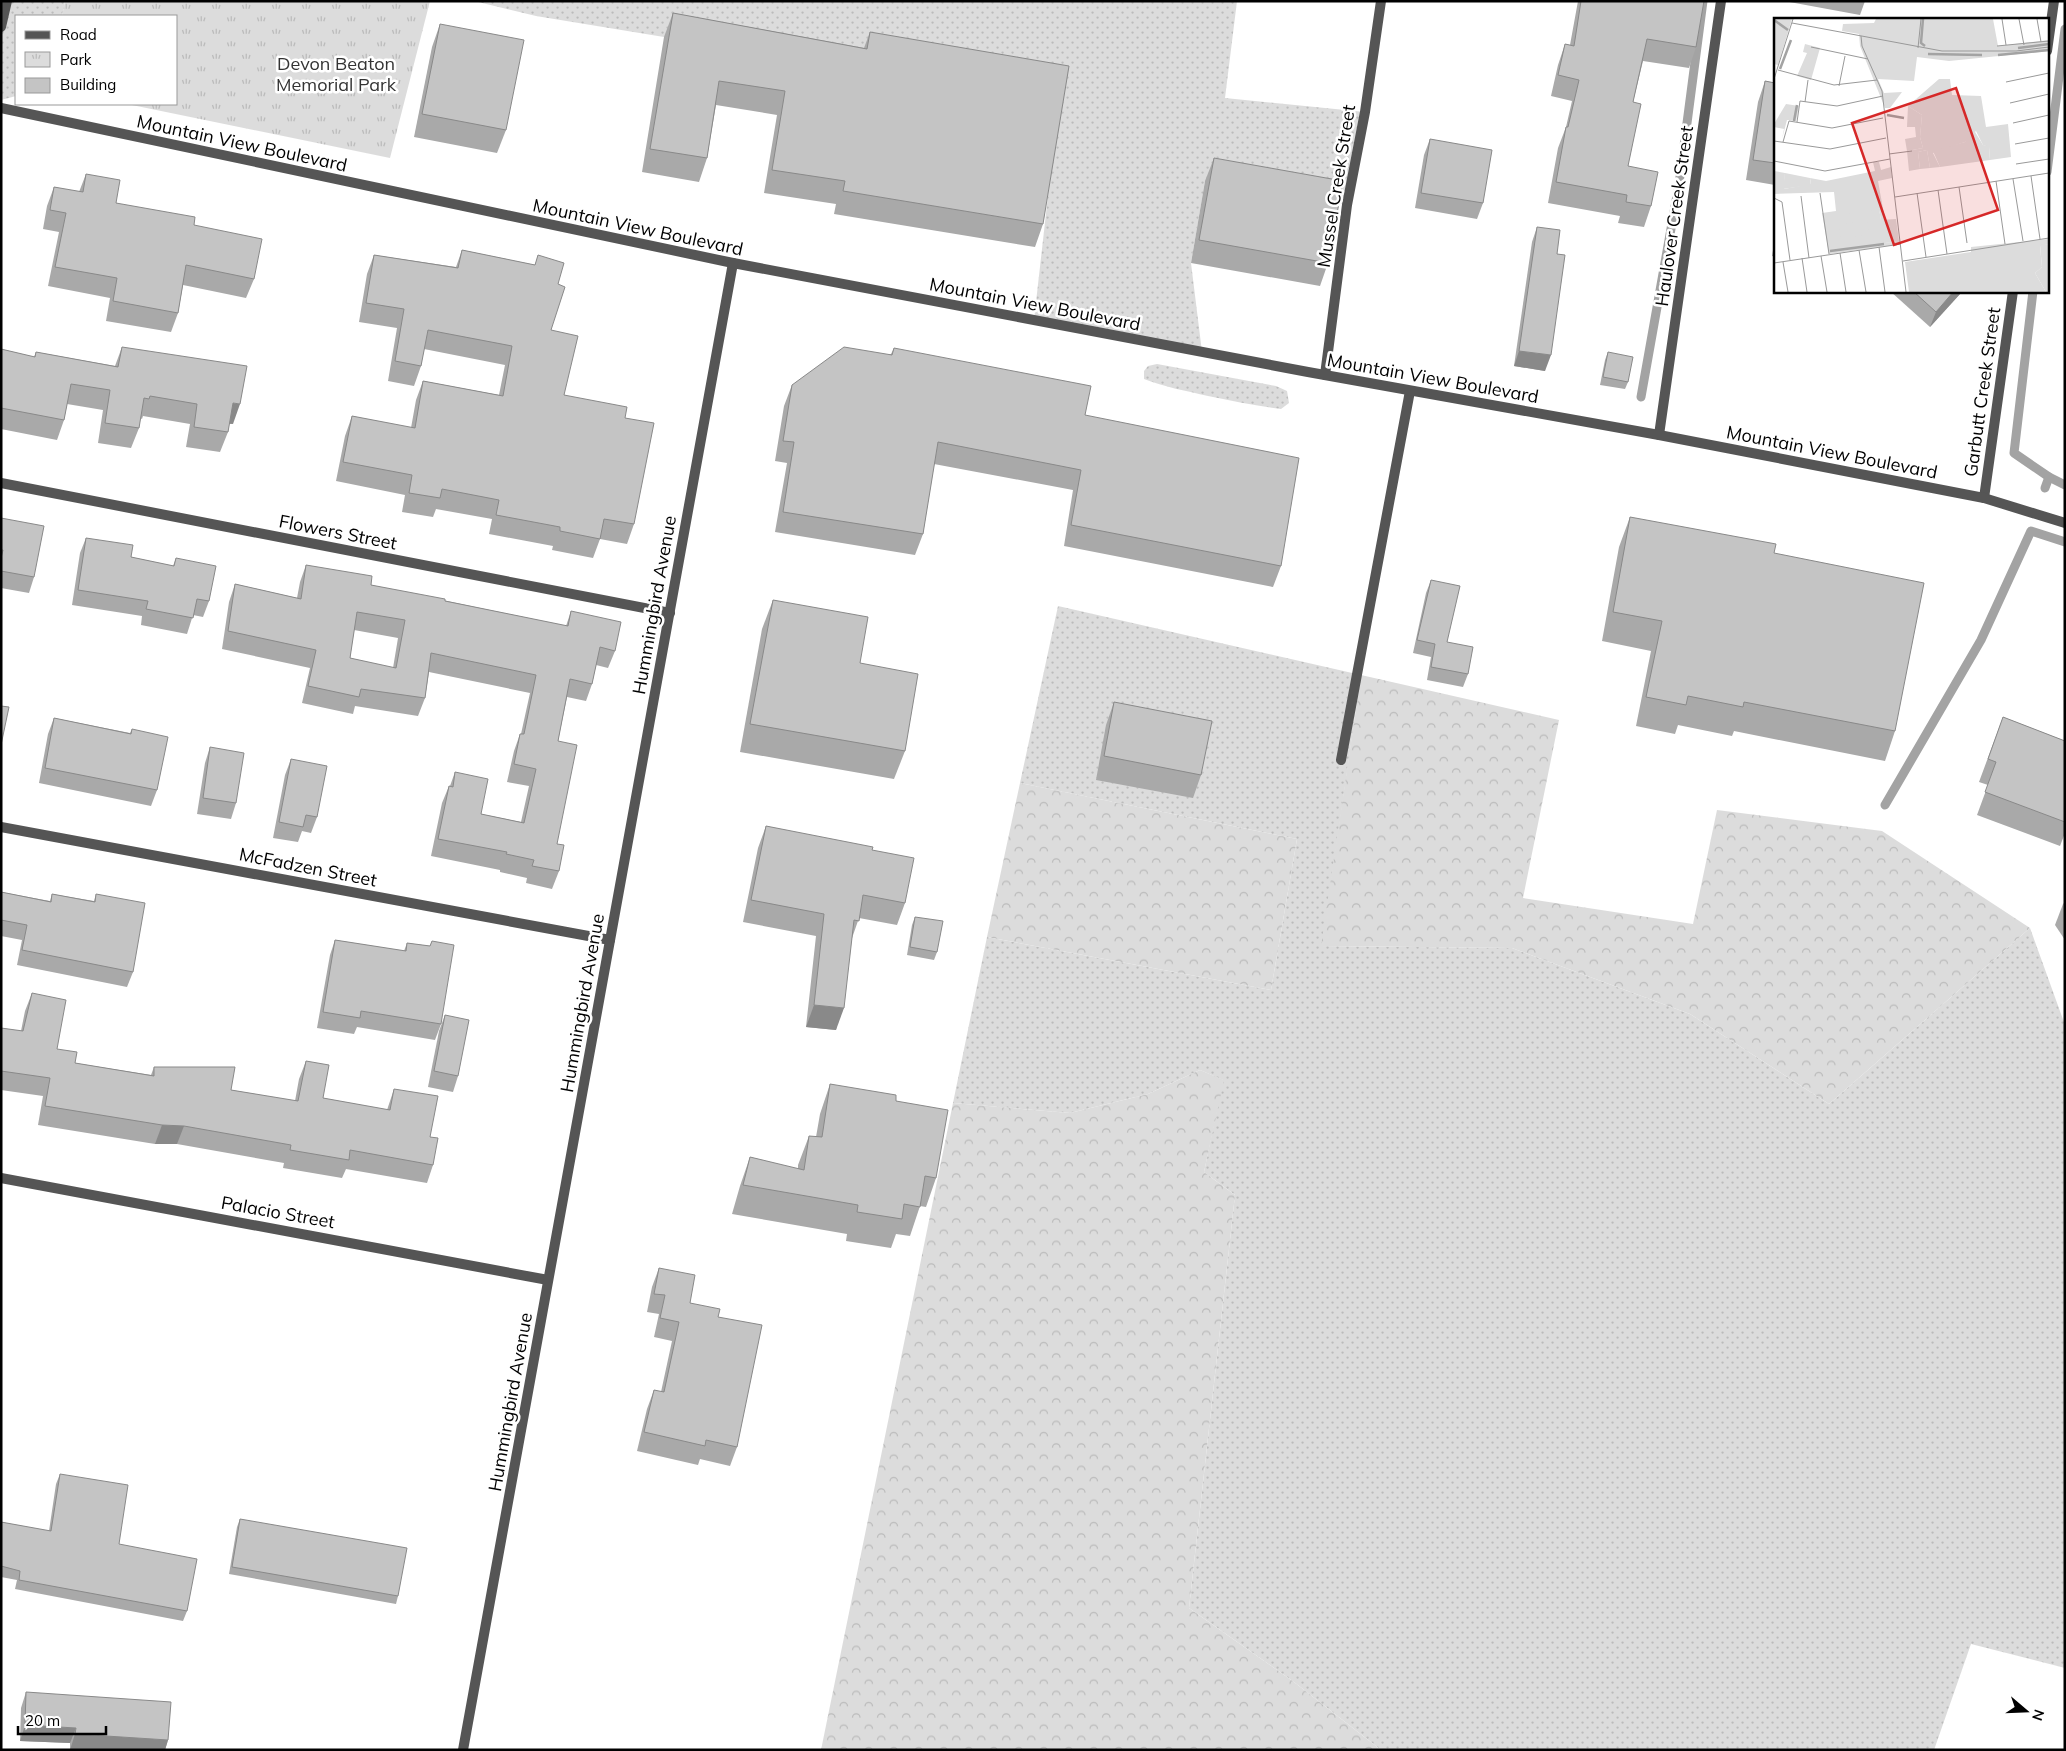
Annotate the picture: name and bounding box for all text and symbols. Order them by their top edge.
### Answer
legend [15,15,178,105]
inset map [1774,18,2048,292]
text: Road [60,25,97,44]
text: Park [60,50,92,69]
park label: Devon Beaton Memorial Park [276,52,397,96]
text: Building [60,75,116,94]
street label: Mussel Creek Street [1312,103,1360,269]
street label: Mountain View Boulevard [135,109,349,177]
street label: Haulover Creek Street [1650,124,1698,308]
street label: Mountain View Boulevard [531,193,745,261]
street label: Mountain View Boulevard [928,272,1142,336]
street label: Garbutt Creek Street [1959,306,2005,478]
street label: Mountain View Boulevard [1325,348,1541,408]
street label: Mountain View Boulevard [1725,420,1939,484]
street label: Flowers Street [277,509,399,555]
street label: Hummingbird Avenue [627,514,681,696]
street label: McFadzen Street [237,842,379,892]
street label: Hummingbird Avenue [555,912,609,1094]
street label: Palacio Street [219,1191,337,1233]
street label: Hummingbird Avenue [483,1311,537,1493]
north arrow [2001,1686,2051,1736]
scale bar [18,1704,105,1736]
text: N [2028,1707,2049,1723]
text: 20 m [25,1711,60,1730]

